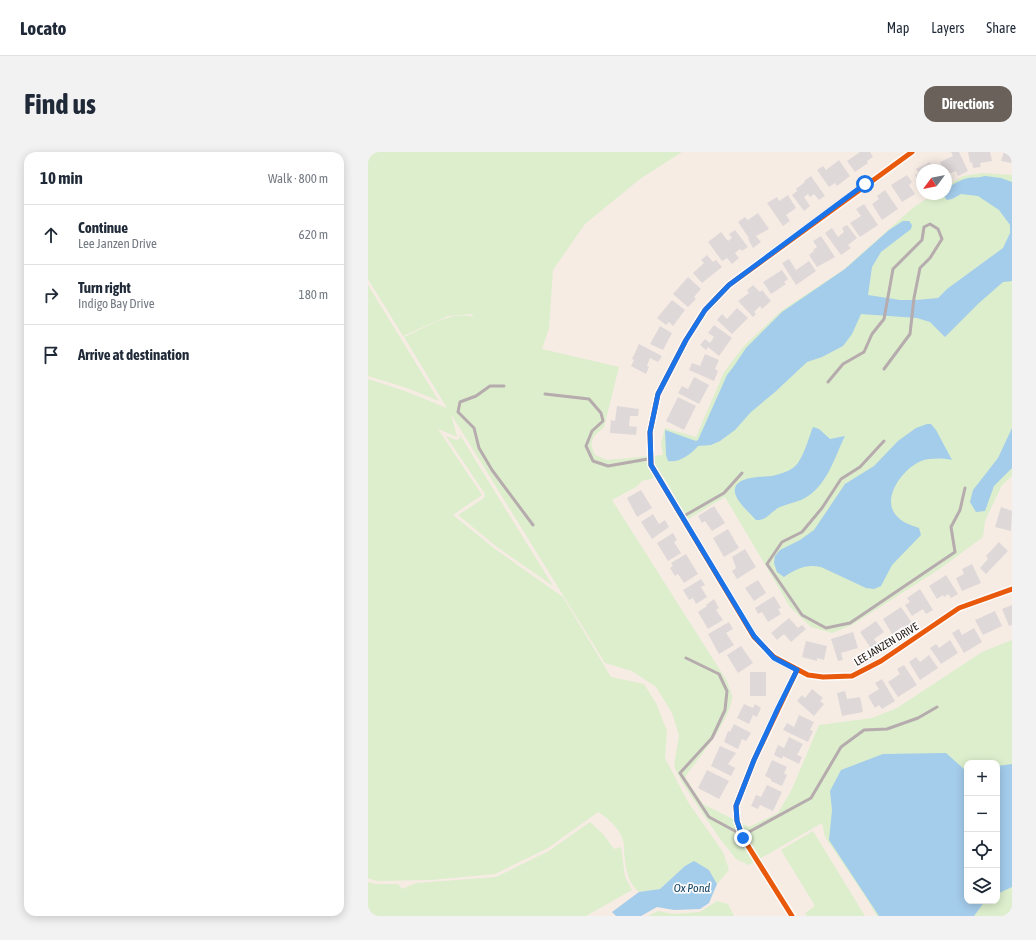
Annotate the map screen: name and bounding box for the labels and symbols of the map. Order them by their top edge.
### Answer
north arrow [916,164,952,200]
route start [856,175,874,193]
street label: LEE JANZEN DRIVE [852,620,921,668]
route end [734,829,752,847]
water label: Ox Pond [674,881,711,895]

